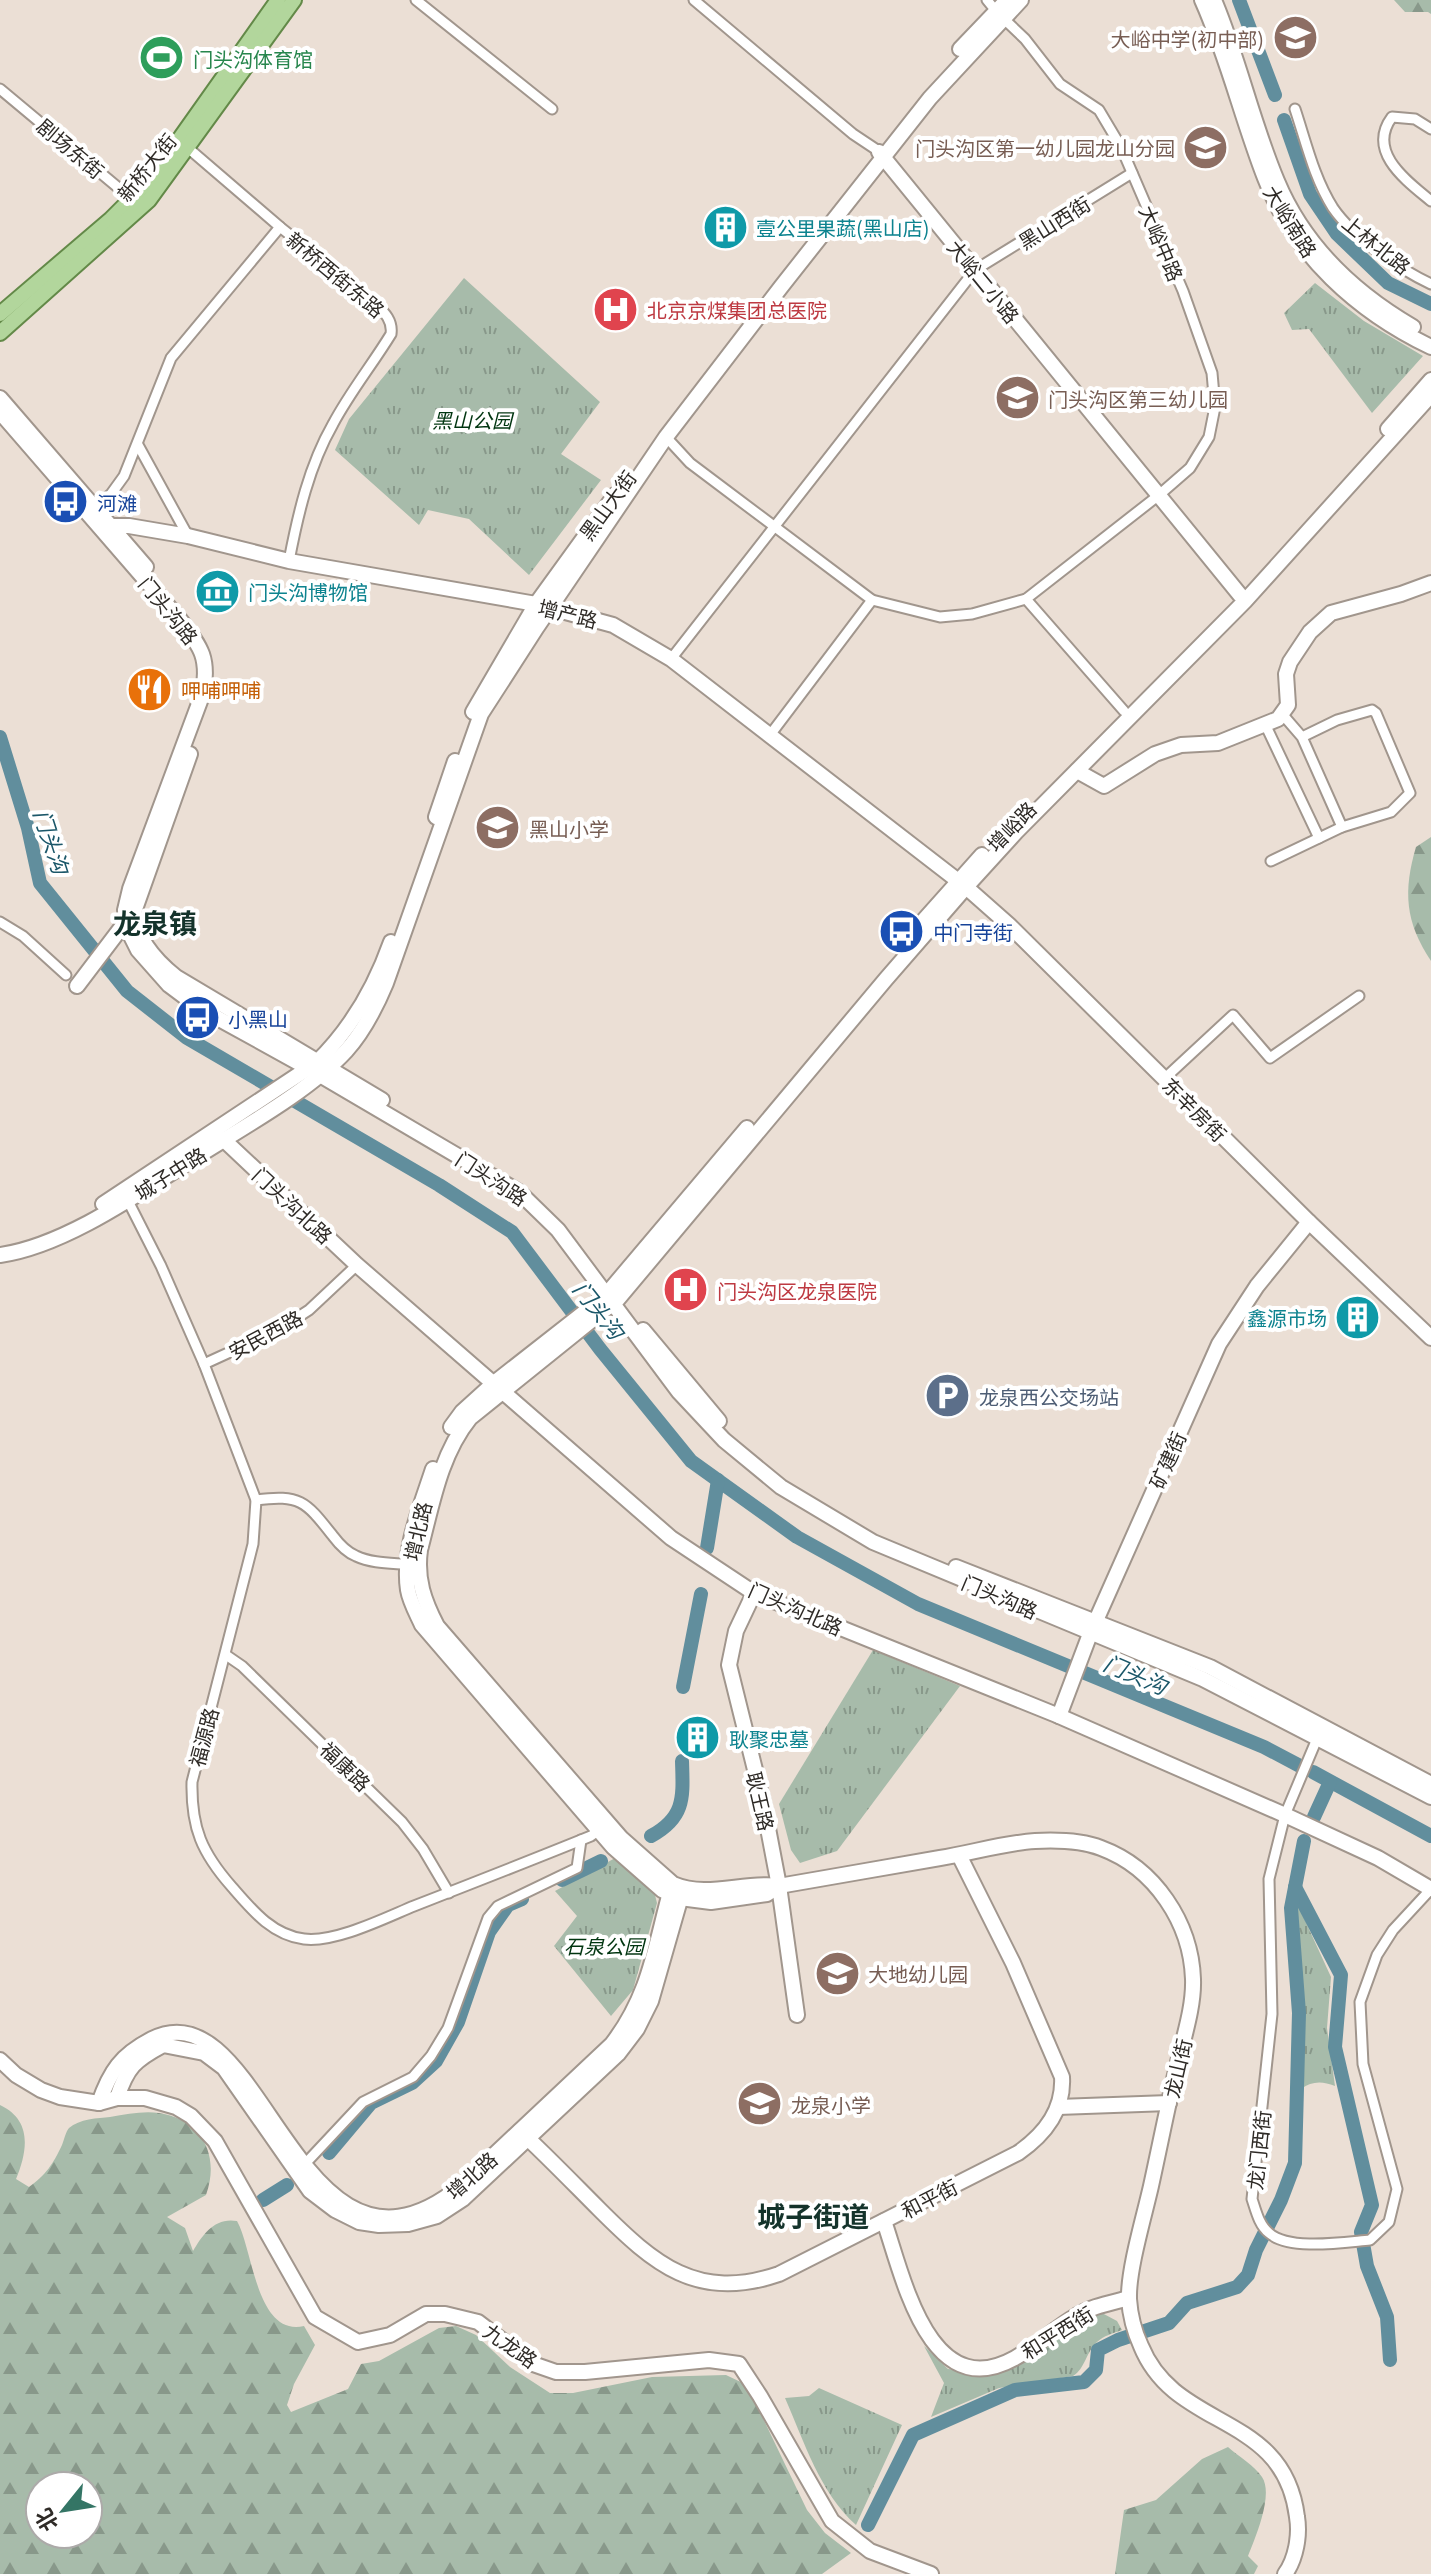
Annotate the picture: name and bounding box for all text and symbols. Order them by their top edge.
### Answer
school or university icon: 大峪中学(初中部) [1271,14,1319,62]
place label: 大峪中学(初中部) [1110,24,1264,53]
sports icon: 门头沟体育馆 [138,34,186,82]
place label: 门头沟体育馆 [193,44,313,73]
street label: 剧场东街 [31,111,111,185]
school or university icon: 门头沟区第一幼儿园龙山分园 [1182,123,1230,171]
street label: 新桥大街 [110,127,182,207]
place label: 门头沟区第一幼儿园龙山分园 [915,133,1175,162]
street label: 大峪南路 [1258,179,1324,263]
street label: 黑山西街 [1012,189,1096,255]
street label: 大峪中路 [1133,201,1191,285]
building icon: 壹公里果蔬(黑山店) [701,203,749,251]
street label: 上林北路 [1337,208,1417,280]
place label: 壹公里果蔬(黑山店) [756,213,930,242]
street label: 新桥西街东路 [281,224,391,324]
street label: 大峪二小路 [941,233,1027,329]
hospital icon: 北京京煤集团总医院 [592,285,640,333]
place label: 北京京煤集团总医院 [647,295,827,324]
school or university icon: 门头沟区第三幼儿园 [993,374,1041,422]
place label: 门头沟区第三幼儿园 [1048,384,1228,413]
park label: 黑山公园 [432,405,515,434]
street label: 黑山大街 [572,464,642,546]
bus stop icon: 河滩 [42,478,90,526]
place label: 河滩 [97,488,137,517]
museum icon: 门头沟博物馆 [193,567,241,615]
street label: 门头沟路 [133,570,205,650]
place label: 门头沟博物馆 [248,577,368,606]
street label: 增产路 [535,592,601,634]
restaurant icon: 呷哺呷哺 [126,665,174,713]
place label: 呷哺呷哺 [181,675,261,704]
street label: 增峪路 [980,794,1042,858]
school or university icon: 黑山小学 [474,804,522,852]
water label: 门头沟 [28,805,79,879]
place label: 黑山小学 [529,814,609,843]
district label: 龙泉镇 [113,902,197,942]
bus stop icon: 中门寺街 [878,907,926,955]
place label: 中门寺街 [933,917,1013,946]
bus stop icon: 小黑山 [173,994,221,1042]
place label: 小黑山 [228,1004,288,1033]
street label: 东辛房街 [1156,1070,1234,1148]
street label: 城子中路 [128,1140,212,1206]
street label: 门头沟路 [451,1144,533,1212]
street label: 门头沟北路 [247,1160,339,1250]
hospital icon: 门头沟区龙泉医院 [662,1266,710,1314]
water label: 门头沟 [567,1273,634,1346]
place label: 门头沟区龙泉医院 [717,1276,877,1305]
building icon: 鑫源市场 [1334,1293,1382,1341]
street label: 安民西路 [223,1302,307,1366]
place label: 鑫源市场 [1247,1303,1327,1332]
parking icon: 龙泉西公交场站 [924,1372,972,1420]
place label: 龙泉西公交场站 [979,1382,1119,1411]
street label: 矿建街 [1142,1427,1192,1493]
street label: 增北路 [396,1499,438,1563]
street label: 门头沟路 [958,1567,1042,1625]
street label: 门头沟北路 [744,1574,848,1642]
water label: 门头沟 [1099,1645,1174,1701]
street label: 福源路 [181,1704,225,1770]
building icon: 耿聚忠墓 [674,1714,722,1762]
place label: 耿聚忠墓 [729,1724,809,1753]
street label: 福康路 [314,1735,378,1797]
street label: 耿王路 [740,1769,782,1833]
park label: 石泉公园 [564,1931,647,1960]
school or university icon: 大地幼儿园 [813,1949,861,1997]
place label: 大地幼儿园 [868,1959,968,1988]
street label: 龙山街 [1156,2036,1198,2100]
school or university icon: 龙泉小学 [736,2080,784,2128]
place label: 龙泉小学 [791,2090,871,2119]
street label: 龙门西街 [1239,2109,1277,2191]
street label: 增北路 [439,2144,503,2206]
street label: 和平街 [896,2171,962,2225]
district label: 城子街道 [757,2195,869,2235]
street label: 和平西街 [1015,2299,1099,2365]
street label: 九龙路 [478,2316,544,2374]
north arrow [24,2470,104,2550]
text: 北 [26,2503,64,2539]

